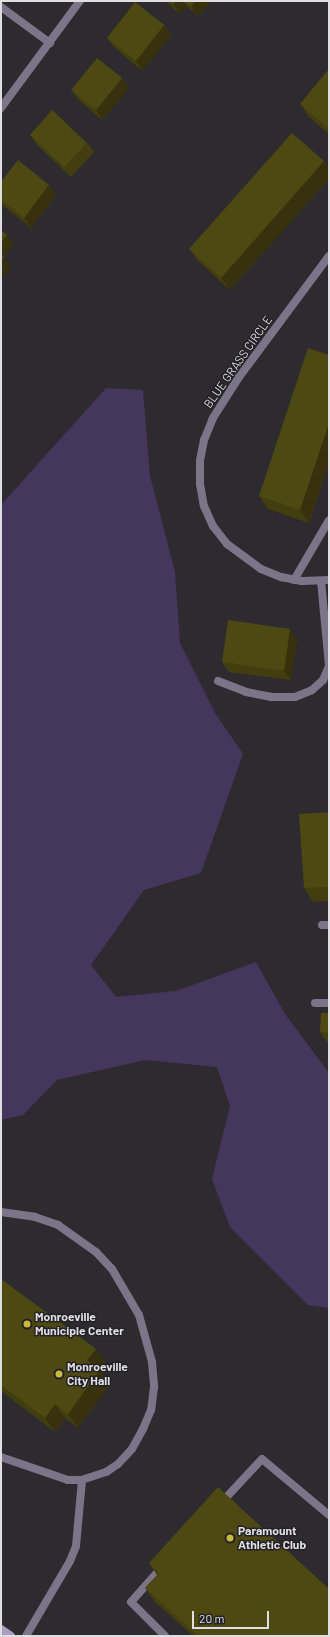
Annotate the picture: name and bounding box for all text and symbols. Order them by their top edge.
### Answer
street label: BLUE GRASS CIRCLE [201,313,275,411]
place label: Monroeville Municiple Center [35,1310,124,1338]
marker: Monroeville Municiple Center [22,1319,32,1329]
place label: Monroeville City Hall [67,1360,128,1388]
marker: Monroeville City Hall [54,1369,64,1379]
place label: Paramount Athletic Club [238,1524,306,1552]
marker: Paramount Athletic Club [225,1533,235,1543]
scale bar [194,1603,271,1629]
text: 20 m [199,1611,225,1625]

